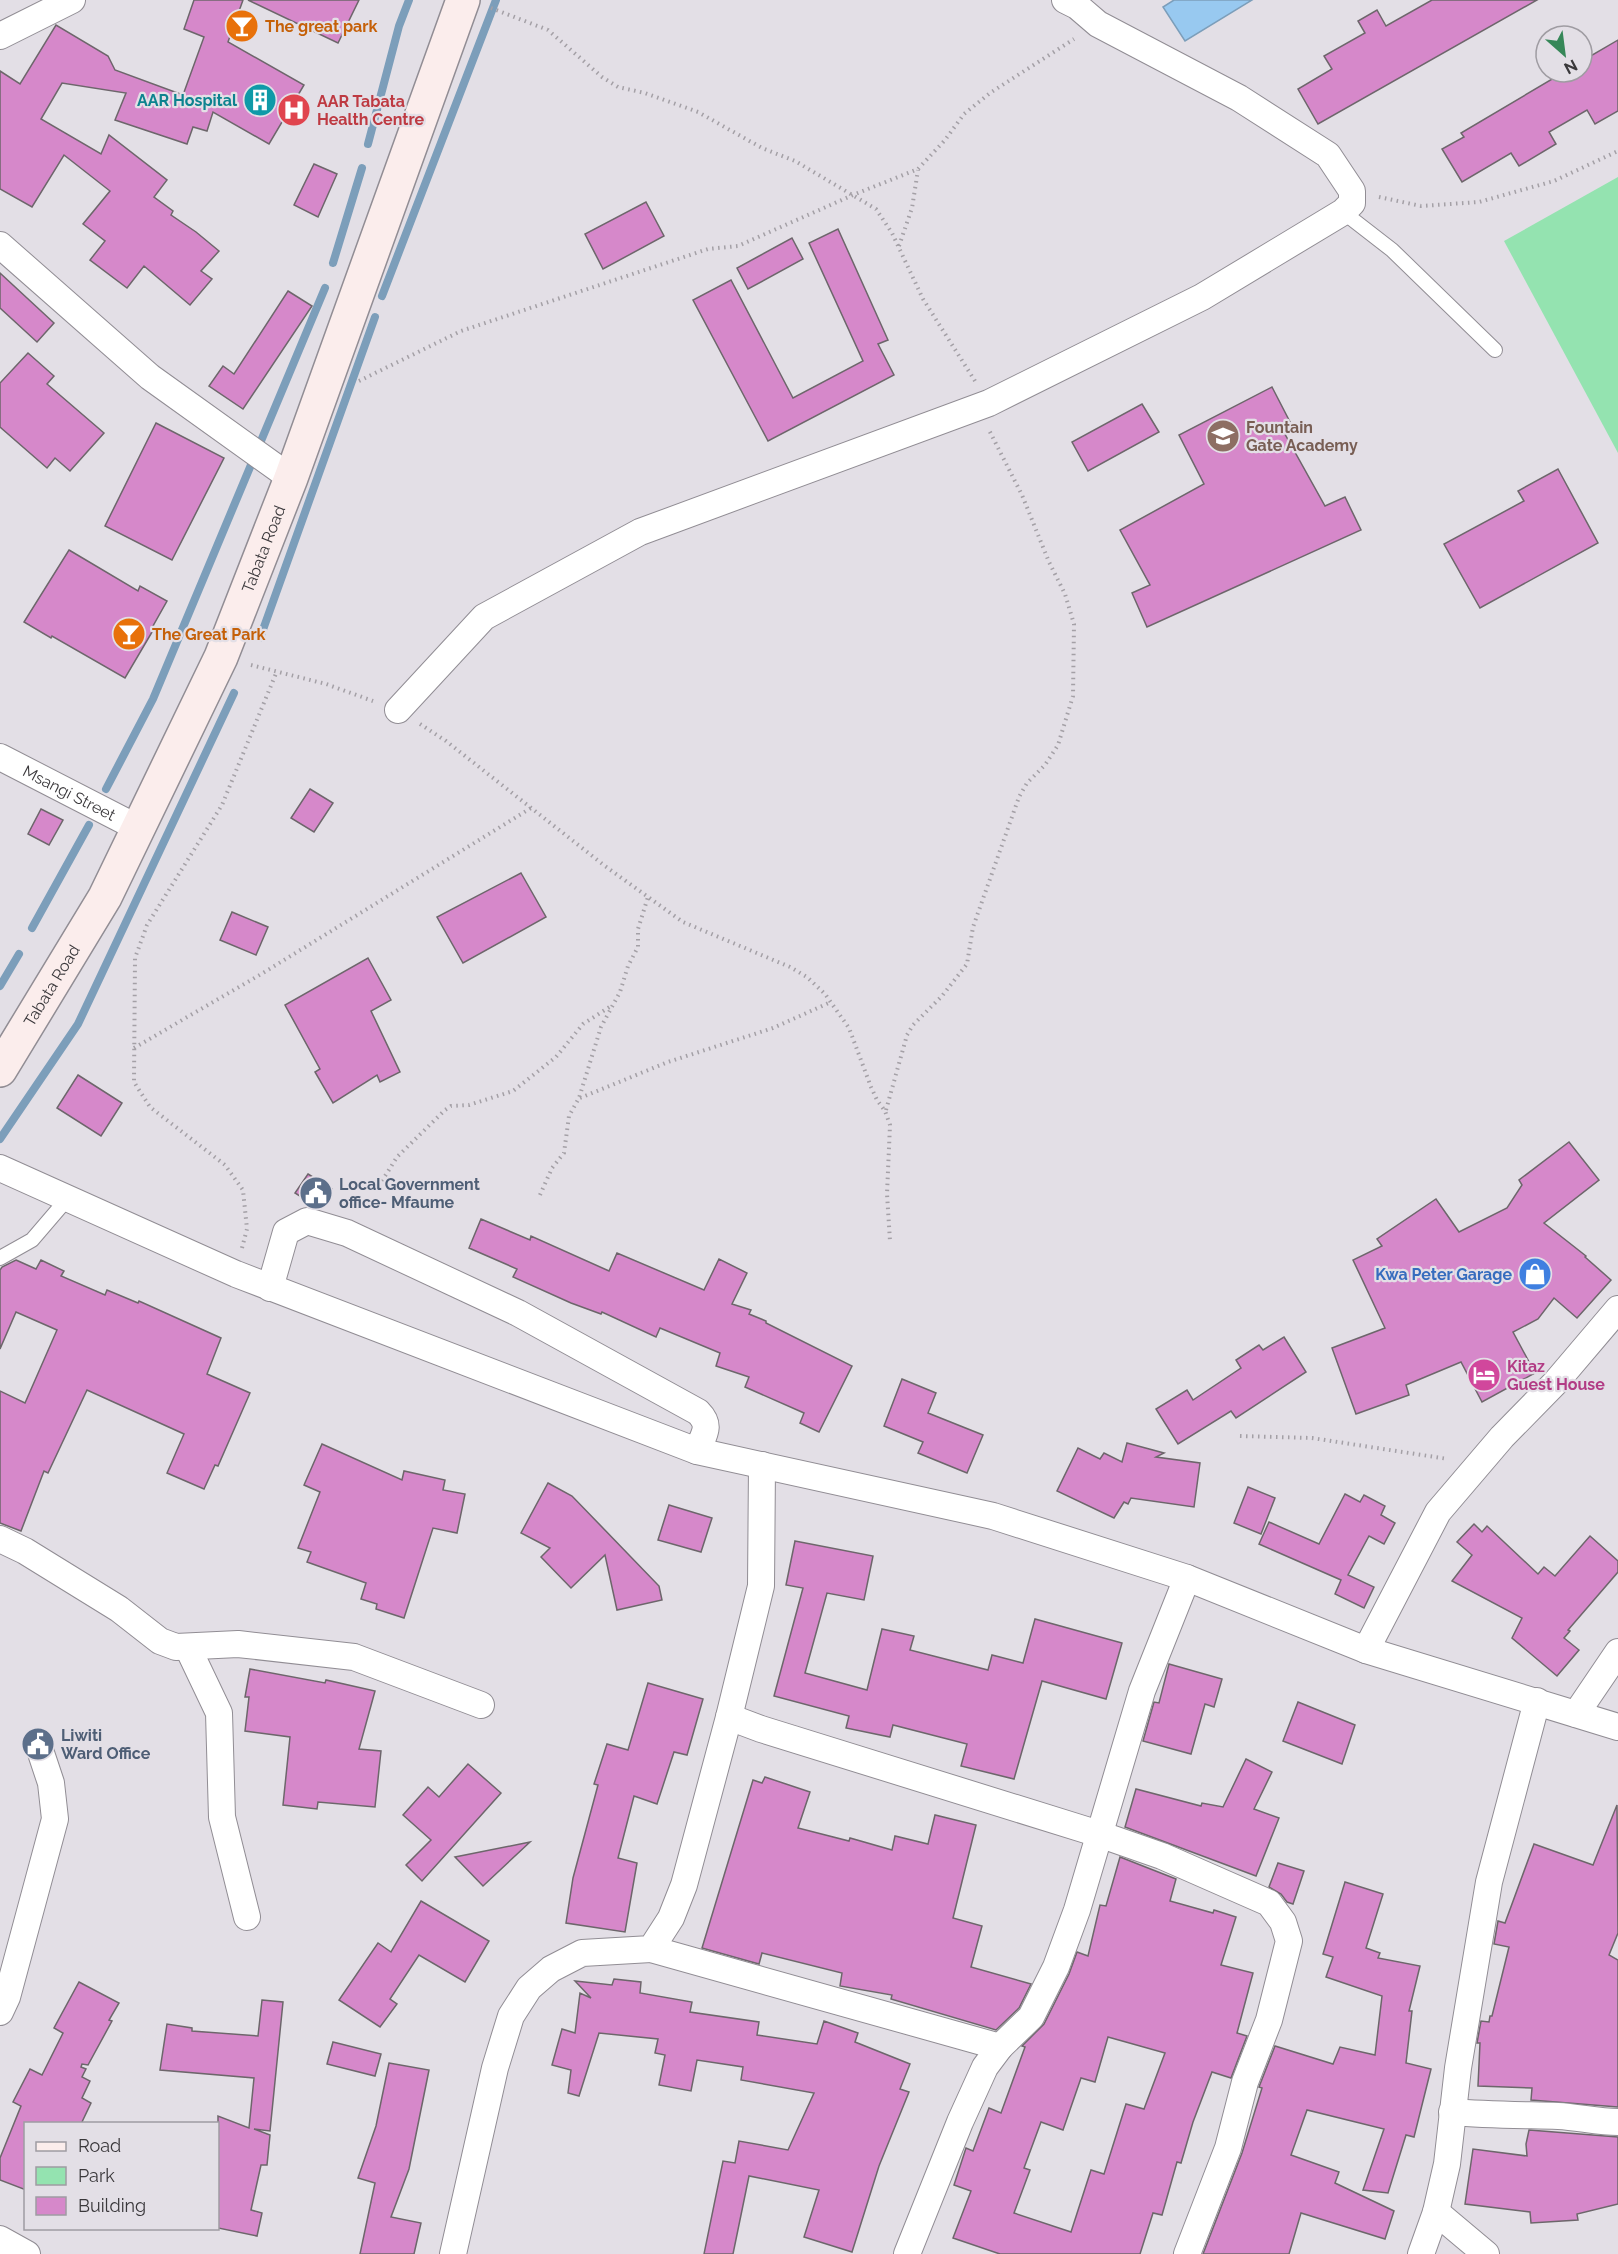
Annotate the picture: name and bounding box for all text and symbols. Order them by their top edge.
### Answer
bar icon: The great park [224,8,260,44]
place label: The great park [265,17,377,36]
north arrow [1534,24,1594,84]
text: N [1561,56,1581,78]
building icon: AAR Hospital [242,82,278,118]
place label: AAR Hospital [137,91,238,110]
hospital icon: AAR Tabata Health Centre [276,92,312,128]
place label: AAR Tabata Health Centre [317,92,425,129]
school or university icon: Fountain Gate Academy [1205,418,1241,454]
place label: Fountain Gate Academy [1246,418,1358,455]
street label: Tabata Road [238,503,289,595]
bar icon: The Great Park [111,616,147,652]
place label: The Great Park [152,625,266,644]
street label: Msangi Street [20,761,119,825]
street label: Tabata Road [19,941,83,1030]
public building icon: Local Government office- Mfaume [298,1175,334,1211]
place label: Local Government office- Mfaume [339,1175,480,1212]
shop icon: Kwa Peter Garage [1517,1256,1553,1292]
place label: Kwa Peter Garage [1375,1265,1512,1284]
hotel icon: Kitaz Guest House [1466,1357,1502,1393]
place label: Kitaz Guest House [1507,1357,1605,1394]
public building icon: Liwiti Ward Office [20,1726,56,1762]
place label: Liwiti Ward Office [61,1726,151,1763]
legend [24,2122,219,2230]
text: Road [78,2135,121,2156]
text: Park [78,2165,115,2186]
text: Building [78,2195,146,2216]

